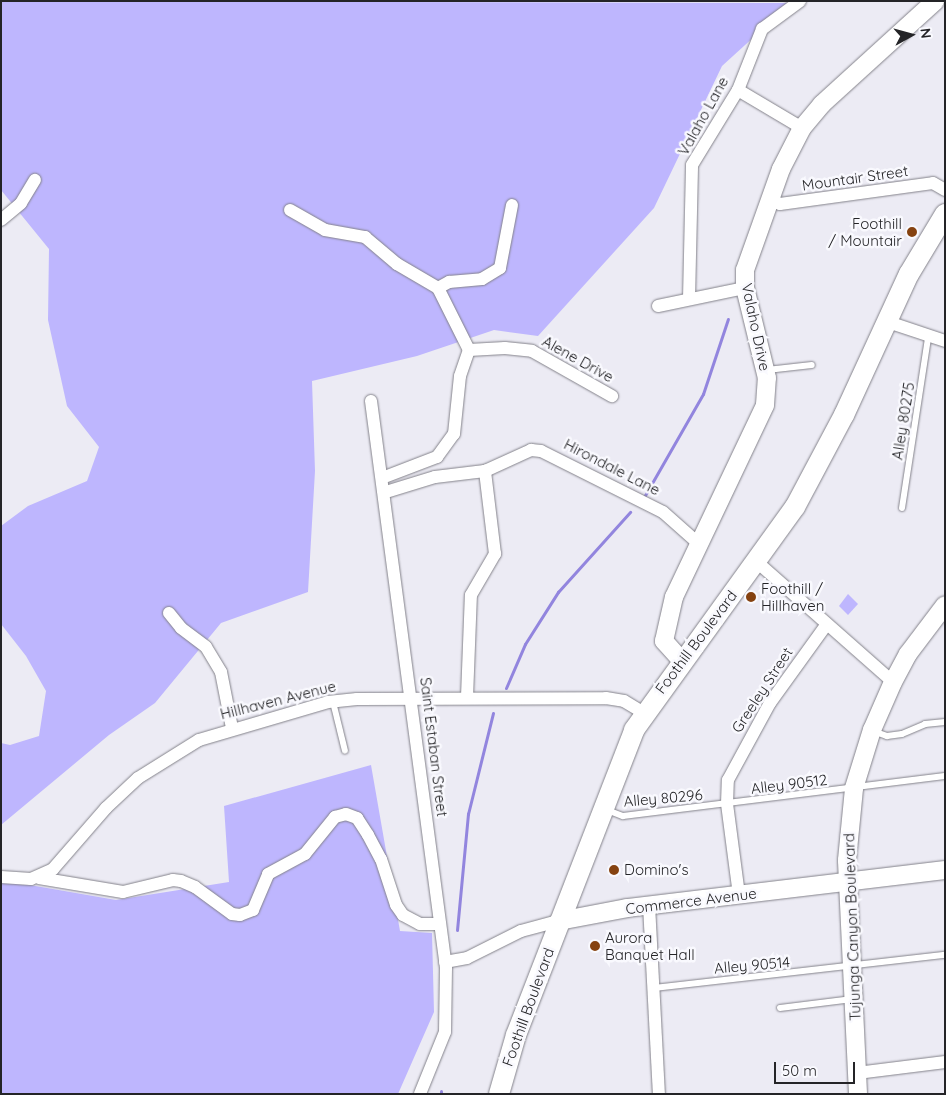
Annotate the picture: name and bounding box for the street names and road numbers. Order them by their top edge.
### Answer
street label: Valaho Lane [674,73,732,159]
street label: Mountair Street [801,162,909,194]
street label: Valaho Drive [738,282,774,372]
street label: Alene Drive [539,332,617,386]
street label: Alley 80275 [888,381,918,461]
street label: Hirondale Lane [561,435,663,499]
street label: Foothill Boulevard [651,587,741,697]
street label: Greeley Street [728,644,796,736]
street label: Saint Estaban Street [417,676,451,818]
street label: Hillhaven Avenue [218,677,338,723]
street label: Alley 90512 [750,770,828,798]
street label: Alley 80296 [623,786,703,810]
street label: Tujunga Canyon Boulevard [840,833,864,1021]
street label: Commerce Avenue [625,884,757,918]
street label: Foothill Boulevard [498,945,558,1069]
street label: Alley 90514 [713,953,791,977]

